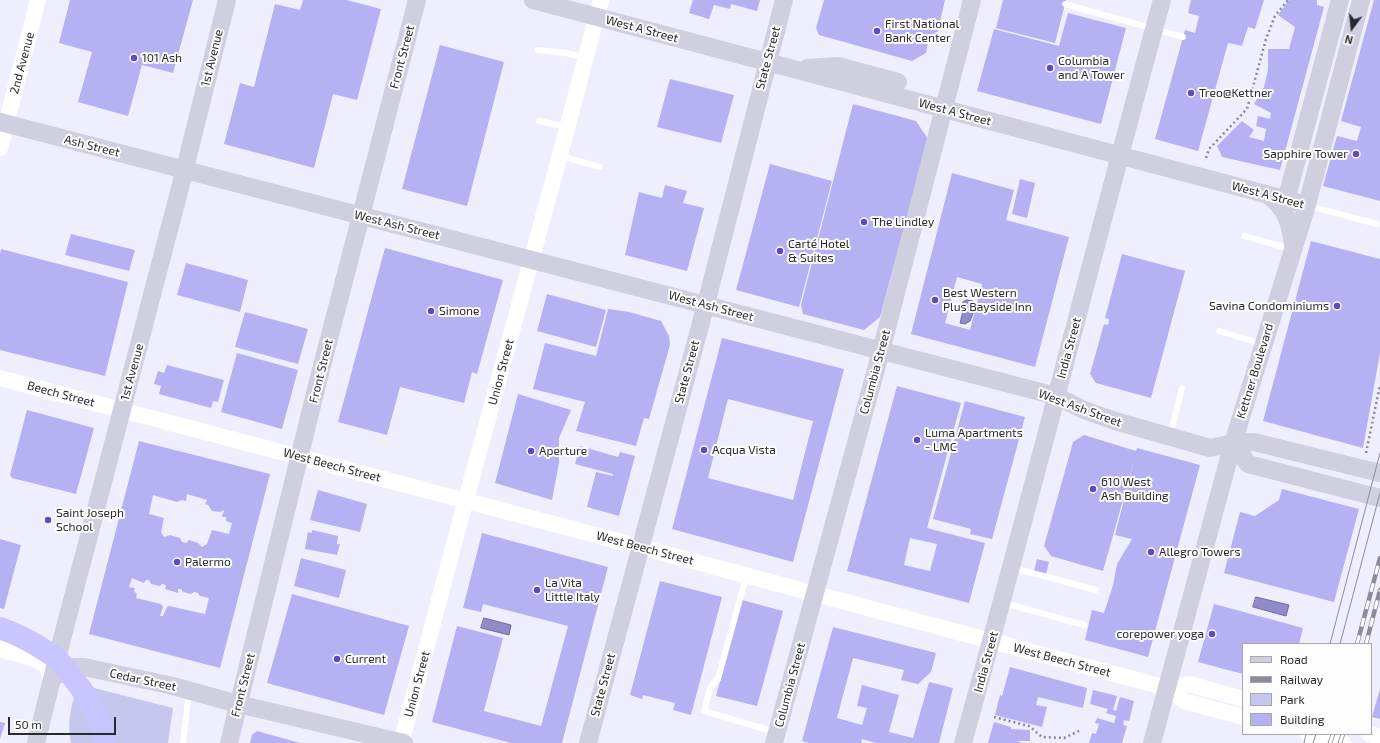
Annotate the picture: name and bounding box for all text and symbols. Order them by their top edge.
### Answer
north arrow [1332,8,1372,48]
street label: West A Street [604,12,680,46]
place label: First National Bank Center [885,17,959,45]
street label: Front Street [387,24,417,90]
street label: State Street [753,25,783,91]
marker: First National Bank Center [872,26,882,36]
street label: 1st Avenue [198,28,226,88]
street label: 2nd Avenue [7,30,37,96]
text: N [1343,33,1354,47]
place label: 101 Ash [142,51,182,65]
marker: 101 Ash [129,53,139,63]
place label: Columbia and A Tower [1058,54,1125,82]
marker: Columbia and A Tower [1045,63,1055,73]
place label: Treo@Kettner [1199,86,1272,100]
marker: Treo@Kettner [1186,88,1196,98]
street label: West A Street [917,95,993,129]
street label: Ash Street [63,132,121,160]
place label: Sapphire Tower [1264,147,1348,161]
marker: Sapphire Tower [1351,149,1361,159]
street label: West A Street [1230,178,1306,212]
street label: West Ash Street [353,207,441,243]
place label: The Lindley [872,215,934,229]
marker: The Lindley [859,217,869,227]
place label: Carté Hotel & Suites [788,237,849,265]
marker: Carté Hotel & Suites [775,246,785,256]
place label: Best Western Plus Bayside Inn [943,286,1032,314]
street label: West Ash Street [667,288,755,324]
marker: Best Western Plus Bayside Inn [930,295,940,305]
place label: Savina Condominiums [1209,299,1329,313]
marker: Savina Condominiums [1332,301,1342,311]
place label: Simone [439,304,479,318]
marker: Simone [426,306,436,316]
street label: India Street [1054,316,1084,380]
street label: Kettner Boulevard [1234,322,1276,420]
street label: Columbia Street [857,328,893,416]
street label: Union Street [485,337,517,407]
street label: Front Street [306,338,336,404]
street label: State Street [672,339,702,405]
street label: 1st Avenue [117,342,147,402]
street label: Beech Street [26,378,96,410]
street label: West Ash Street [1036,386,1124,430]
place label: Luma Apartments - LMC [925,426,1023,454]
marker: Luma Apartments - LMC [912,435,922,445]
place label: Acqua Vista [712,443,776,457]
place label: Aperture [539,444,587,458]
street label: West Beech Street [282,445,382,485]
marker: Acqua Vista [699,445,709,455]
marker: Aperture [526,446,536,456]
place label: 610 West Ash Building [1101,475,1169,503]
marker: 610 West Ash Building [1088,484,1098,494]
place label: Saint Joseph School [56,506,124,534]
marker: Saint Joseph School [43,515,53,525]
street label: West Beech Street [595,528,695,568]
place label: Allegro Towers [1159,545,1240,559]
marker: Allegro Towers [1146,547,1156,557]
place label: Palermo [185,555,231,569]
marker: Palermo [172,557,182,567]
place label: La Vita Little Italy [545,576,600,604]
marker: La Vita Little Italy [532,585,542,595]
place label: corepower yoga [1116,627,1204,641]
marker: corepower yoga [1207,629,1217,639]
street label: India Street [971,630,1001,694]
street label: West Beech Street [1012,640,1112,680]
street label: Columbia Street [772,641,808,729]
legend [1242,643,1372,735]
street label: Union Street [401,649,433,719]
street label: Front Street [228,652,258,718]
place label: Current [345,652,386,666]
street label: State Street [588,652,618,718]
text: Road [1280,652,1308,666]
marker: Current [332,654,342,664]
street label: Cedar Street [108,666,178,694]
text: Railway [1280,672,1323,686]
text: Park [1280,692,1305,706]
scale bar [10,709,118,735]
text: Building [1280,712,1324,726]
text: 50 m [15,717,42,731]

